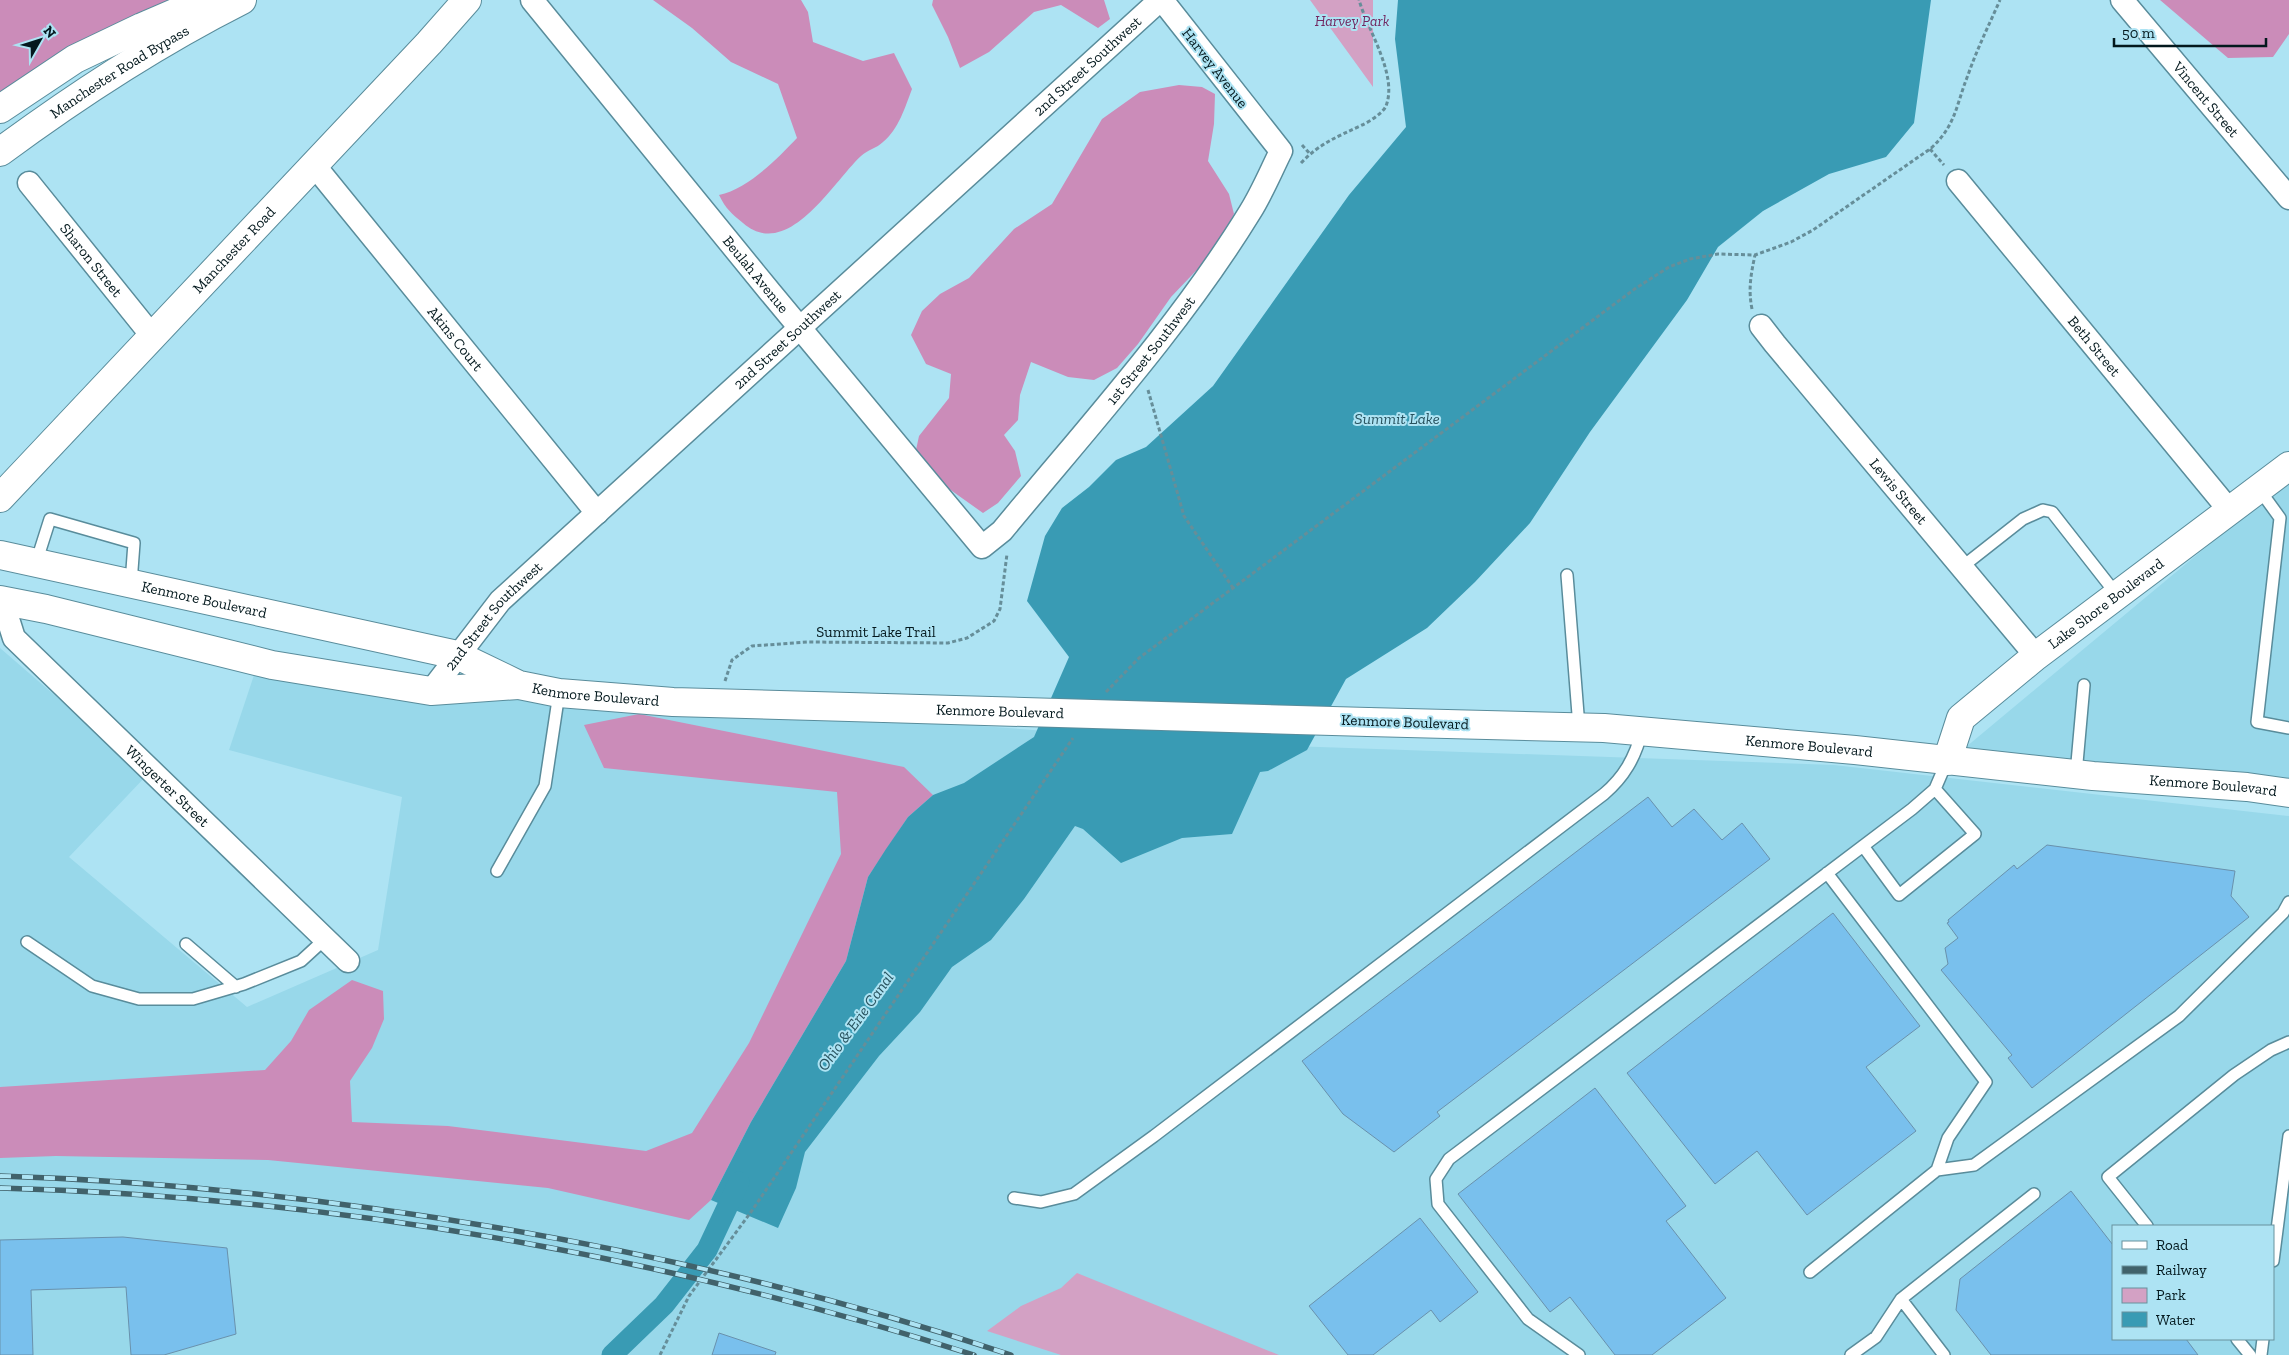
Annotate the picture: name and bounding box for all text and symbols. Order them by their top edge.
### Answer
street label: 2nd Street Southwest [1030,12,1145,120]
park label: Harvey Park [1315,12,1390,30]
north arrow [15,15,65,65]
scale bar [2114,15,2266,47]
street label: Manchester Road Bypass [46,21,192,122]
text: N [40,23,60,42]
street label: Harvey Avenue [1178,24,1252,112]
text: 50 m [2122,24,2155,42]
street label: Vincent Street [2168,57,2243,141]
street label: Manchester Road [189,202,280,297]
street label: Sharon Street [56,220,126,301]
street label: Beulah Avenue [719,232,793,317]
street label: 2nd Street Southwest [730,286,845,393]
street label: 1st Street Southwest [1103,292,1199,408]
street label: Akins Court [424,303,487,375]
street label: Beth Street [2064,312,2125,380]
water label: Summit Lake [1354,409,1440,428]
street label: Lewis Street [1866,455,1931,528]
street label: Lake Shore Boulevard [2045,554,2168,653]
street label: 2nd Street Southwest [441,558,547,674]
street label: Kenmore Boulevard [140,577,269,622]
street label: Summit Lake Trail [816,623,936,641]
street label: Kenmore Boulevard [530,679,661,710]
street label: Kenmore Boulevard [936,701,1065,722]
street label: Kenmore Boulevard [1341,711,1470,733]
street label: Kenmore Boulevard [1745,731,1875,761]
street label: Wingerter Street [121,741,213,831]
street label: Kenmore Boulevard [2149,771,2279,800]
water label: Ohio & Erie Canal [813,968,898,1074]
legend [2112,1225,2274,1340]
text: Road [2156,1236,2189,1254]
text: Railway [2156,1261,2207,1279]
text: Park [2156,1286,2186,1304]
text: Water [2156,1311,2196,1329]

